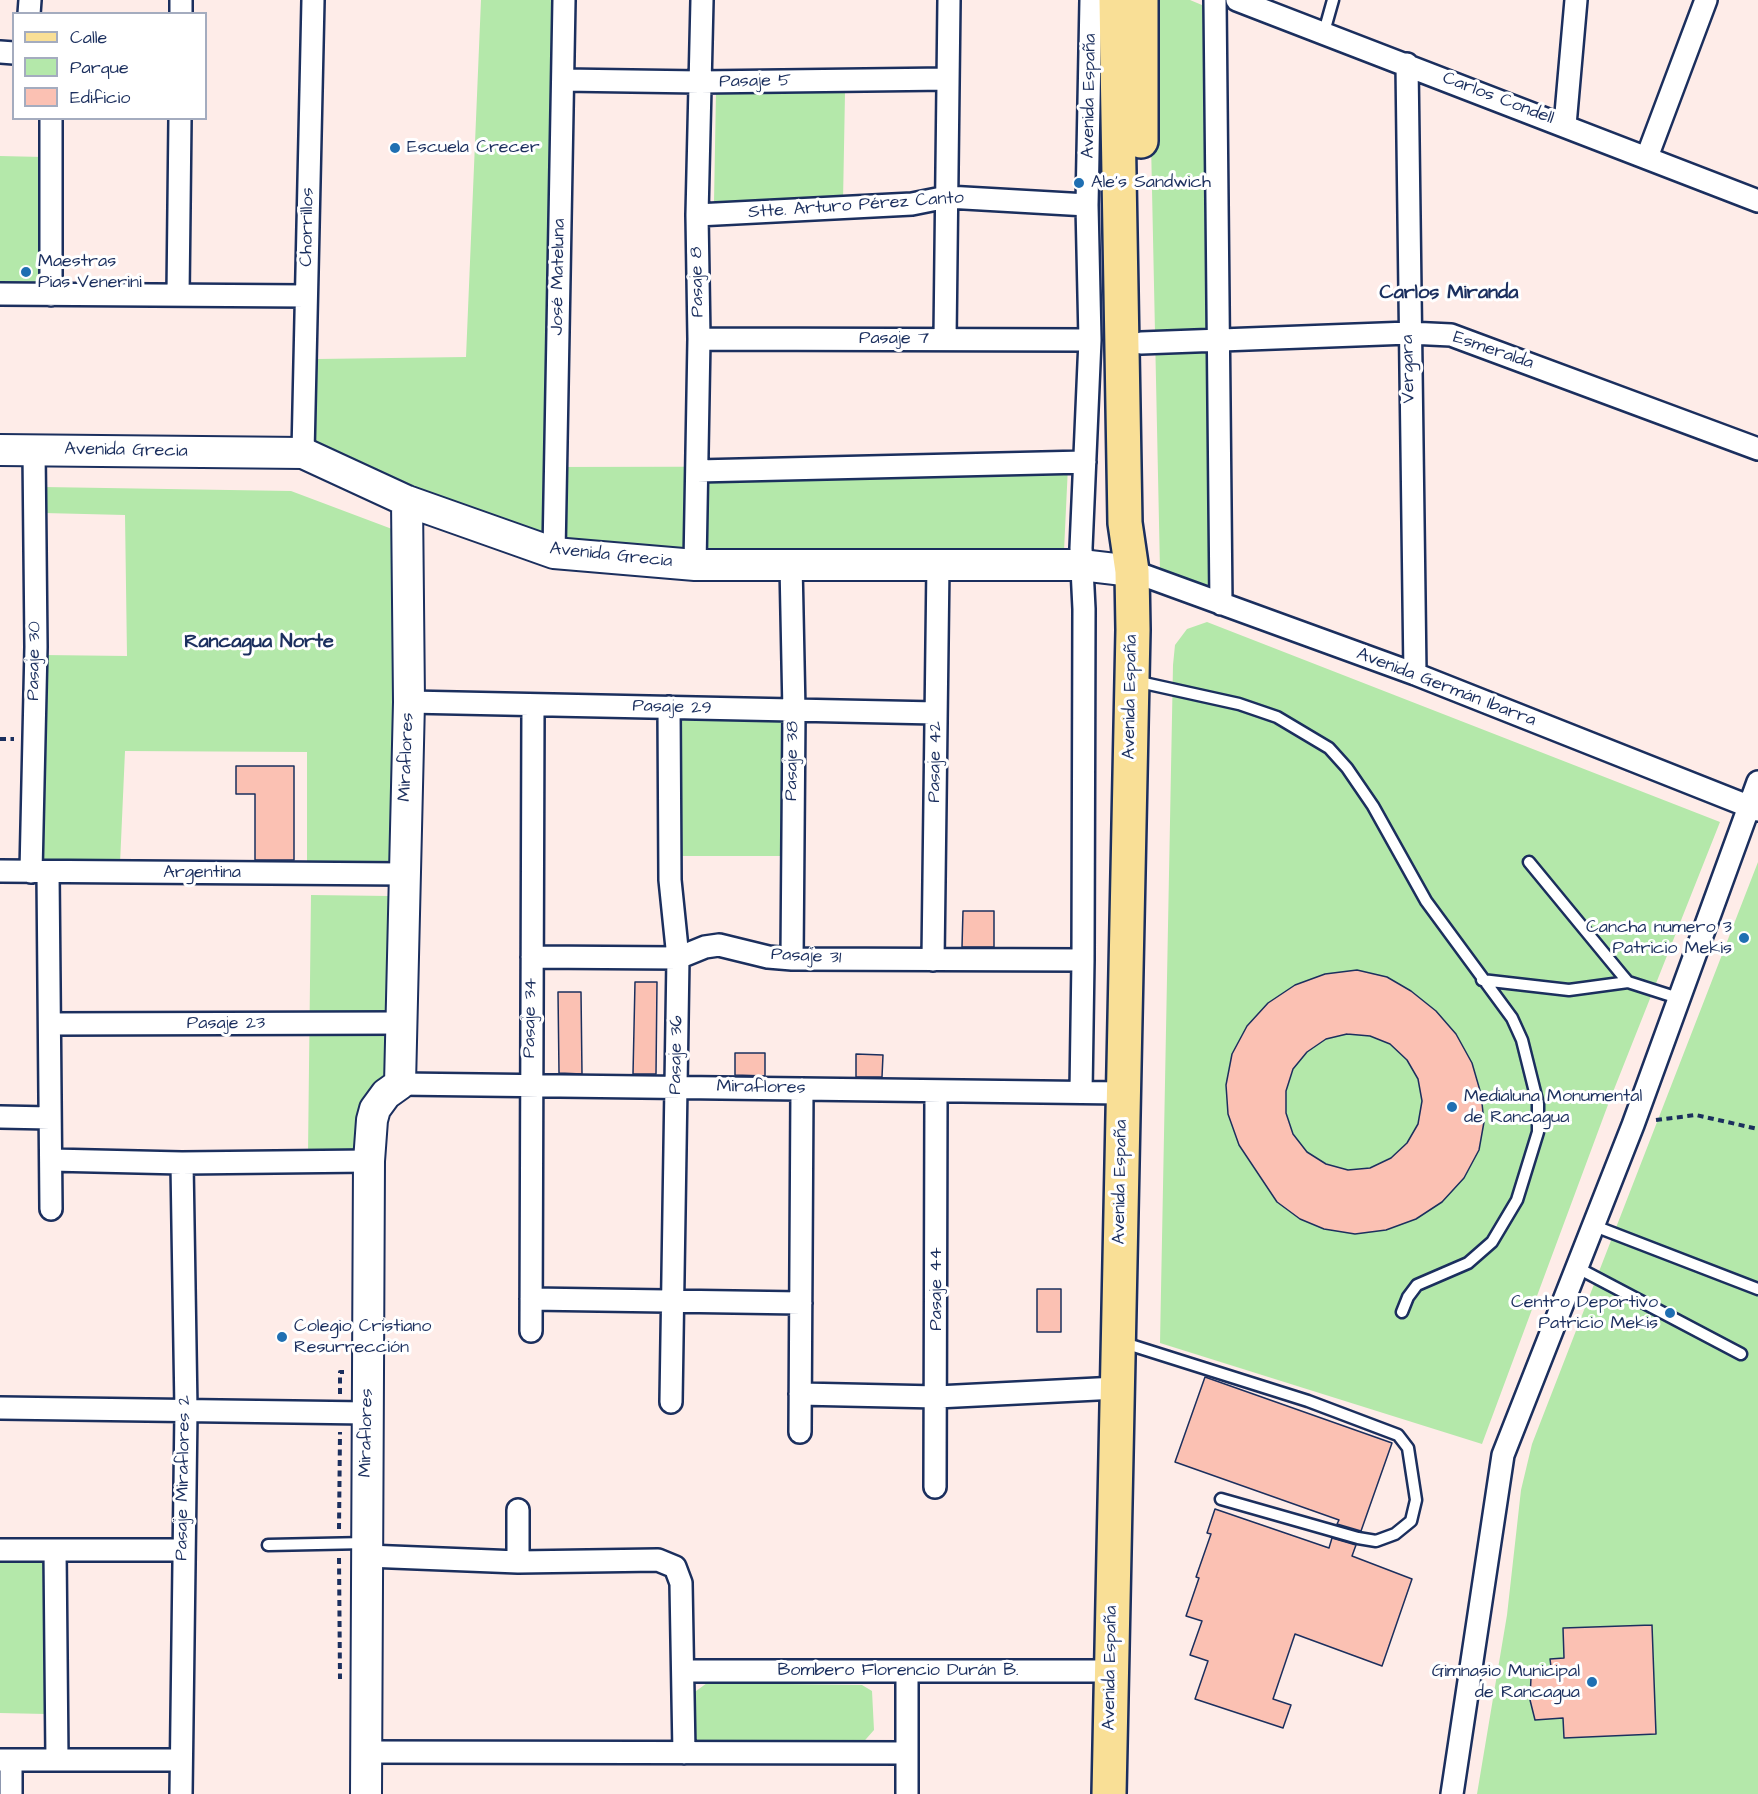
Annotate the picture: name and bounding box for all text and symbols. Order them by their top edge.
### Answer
legend [12,12,207,120]
text: Calle [70,25,107,50]
street label: Avenida España [1078,33,1102,159]
text: Parque [70,55,129,80]
street label: Carlos Condell [1439,68,1557,130]
street label: Pasaje 5 [719,71,791,93]
text: Edificio [70,85,130,110]
place label: Escuela Crecer [407,137,540,159]
marker: Escuela Crecer [388,141,402,155]
place label: Ale's Sandwich [1091,172,1211,194]
marker: Ale's Sandwich [1072,176,1086,190]
street label: Chorrillos [297,187,319,267]
street label: Stte. Arturo Pérez Canto [747,188,965,224]
street label: José Mateluna [547,218,571,336]
street label: Pasaje 8 [687,246,709,318]
place label: Maestras Pias Venerini [38,251,142,294]
marker: Maestras Pias Venerini [19,265,33,279]
district label: Carlos Miranda [1379,282,1519,306]
street label: Esmeralda [1450,327,1536,375]
street label: Pasaje 7 [859,328,929,350]
street label: Vergara [1398,335,1420,403]
street label: Avenida Grecia [64,439,188,463]
street label: Avenida Grecia [549,539,673,573]
street label: Pasaje 30 [24,621,46,701]
district label: Rancagua Norte [184,631,334,655]
street label: Avenida España [1119,634,1143,760]
street label: Avenida Germán Ibarra [1353,644,1539,732]
street label: Pasaje 29 [632,696,712,720]
street label: Miraflores [395,712,419,802]
street label: Pasaje 38 [782,721,804,801]
street label: Pasaje 42 [924,721,948,803]
street label: Argentina [163,862,241,884]
place label: Cancha numero 3 Patricio Mekis [1586,917,1732,960]
marker: Cancha numero 3 Patricio Mekis [1737,931,1751,945]
street label: Pasaje 31 [770,944,842,970]
street label: Pasaje 34 [520,978,542,1058]
street label: Pasaje 23 [187,1013,265,1035]
street label: Pasaje 36 [666,1015,688,1095]
street label: Miraflores [716,1076,806,1100]
place label: Medialuna Monumental de Rancagua [1464,1086,1642,1128]
marker: Medialuna Monumental de Rancagua [1445,1100,1459,1114]
street label: Avenida España [1109,1119,1133,1245]
street label: Pasaje 44 [926,1247,948,1331]
place label: Centro Deportivo Patricio Mekis [1511,1292,1658,1334]
marker: Centro Deportivo Patricio Mekis [1663,1306,1677,1320]
place label: Colegio Cristiano Resurrección [294,1316,431,1358]
marker: Colegio Cristiano Resurrección [275,1330,289,1344]
street label: Miraflores [355,1388,379,1478]
street label: Pasaje Miraflores 2 [172,1395,196,1561]
street label: Avenida España [1099,1605,1123,1731]
street label: Bombero Florencio Durán B. [777,1660,1019,1682]
place label: Gimnasio Municipal de Rancagua [1432,1661,1580,1704]
marker: Gimnasio Municipal de Rancagua [1585,1675,1599,1689]

